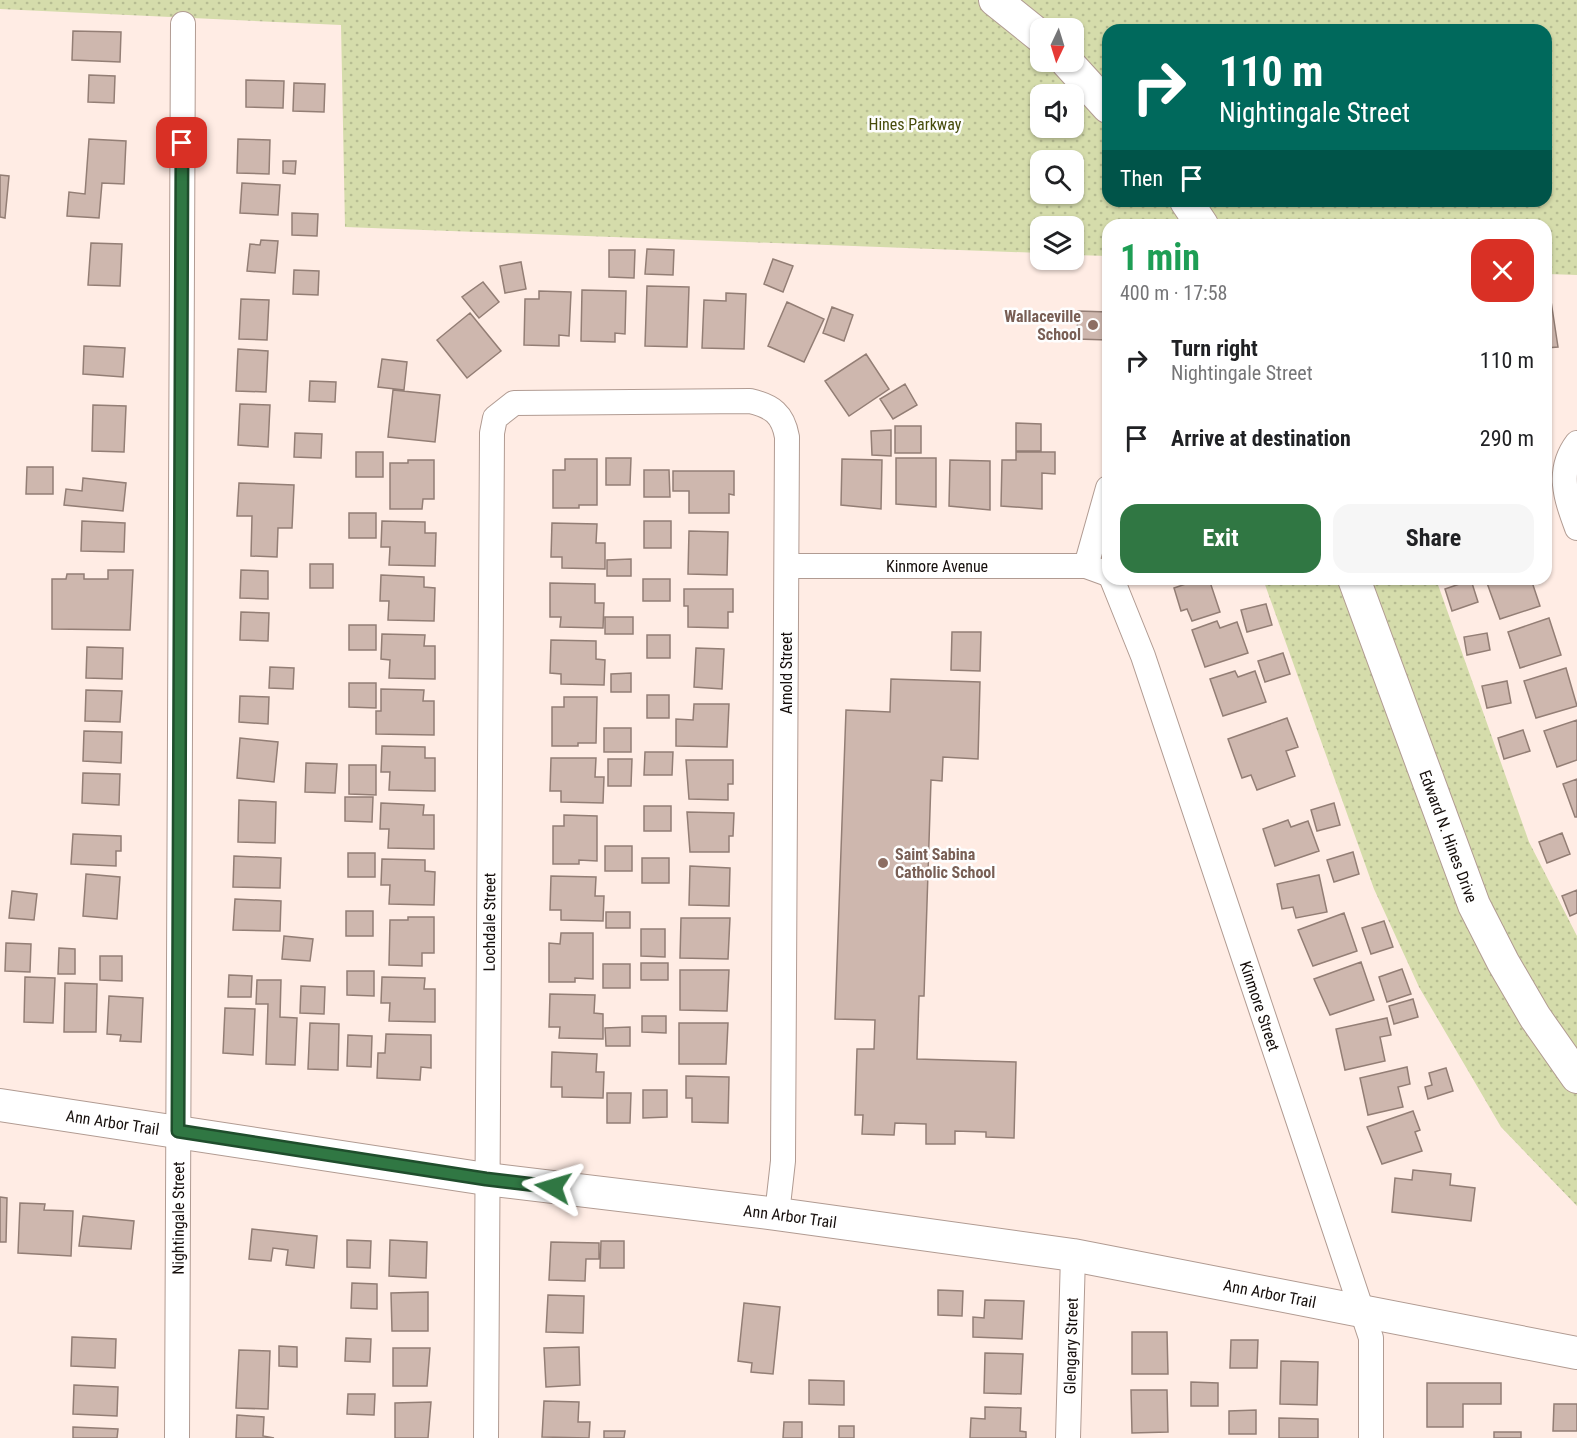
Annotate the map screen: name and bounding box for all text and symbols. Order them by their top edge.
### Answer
north arrow [1030,18,1084,72]
map controls [1030,18,1084,270]
text: 110 m [1219,47,1324,96]
icon: right [1120,48,1198,126]
button: sound [1030,84,1084,138]
text: Nightingale Street [1219,97,1410,129]
park label: Hines Parkway [869,115,962,134]
pin [156,117,207,168]
icon: arrive [165,126,198,159]
button: search [1030,150,1084,204]
icon: arrive [1175,162,1208,195]
text: Then [1120,166,1163,191]
button: layers [1030,216,1084,270]
text: 1 min [1120,237,1200,279]
button: close [1471,239,1534,302]
text: 400 m · 17:58 [1120,281,1227,305]
place label: Wallaceville School [1004,307,1081,344]
marker: Wallaceville School [1086,318,1100,332]
text: Turn right [1171,336,1258,361]
icon: right [1120,344,1153,377]
text: 110 m [1480,348,1534,373]
text: Nightingale Street [1171,361,1313,385]
icon: arrive [1120,422,1153,455]
text: Arrive at destination [1171,426,1351,451]
text: 290 m [1480,426,1534,451]
button: Exit [1120,504,1321,573]
button: Share [1333,504,1534,573]
street label: Kinmore Avenue [886,557,988,576]
street label: Arnold Street [777,631,796,714]
street label: Edward N. Hines Drive [1415,767,1481,905]
place label: Saint Sabina Catholic School [895,845,995,882]
marker: Saint Sabina Catholic School [876,856,890,870]
street label: Lochdale Street [480,872,499,971]
street label: Kinmore Street [1236,959,1283,1054]
street label: Ann Arbor Trail [65,1106,161,1139]
position arrow [521,1155,585,1219]
street label: Nightingale Street [169,1161,188,1275]
street label: Ann Arbor Trail [742,1201,838,1232]
street label: Ann Arbor Trail [1222,1275,1318,1312]
street label: Glengary Street [1060,1297,1082,1395]

